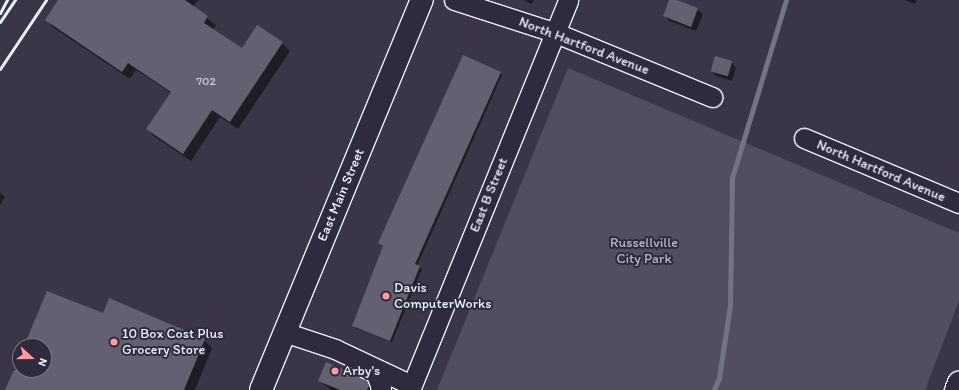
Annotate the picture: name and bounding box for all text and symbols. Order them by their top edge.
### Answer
street label: North Hartford Avenue [516,13,652,79]
house number: 702 [196,75,216,89]
street label: North Hartford Avenue [814,136,948,206]
street label: East Main Street [314,146,368,244]
street label: East B Street [466,155,512,235]
park label: Russellville City Park [610,235,678,268]
place label: Davis ComputerWorks [394,280,491,312]
marker: Davis ComputerWorks [381,291,391,301]
place label: 10 Box Cost Plus Grocery Store [122,326,223,358]
marker: 10 Box Cost Plus Grocery Store [109,337,119,347]
north arrow [12,338,52,378]
text: N [35,356,50,368]
place label: Arby's [343,363,380,379]
marker: Arby's [330,366,340,376]

